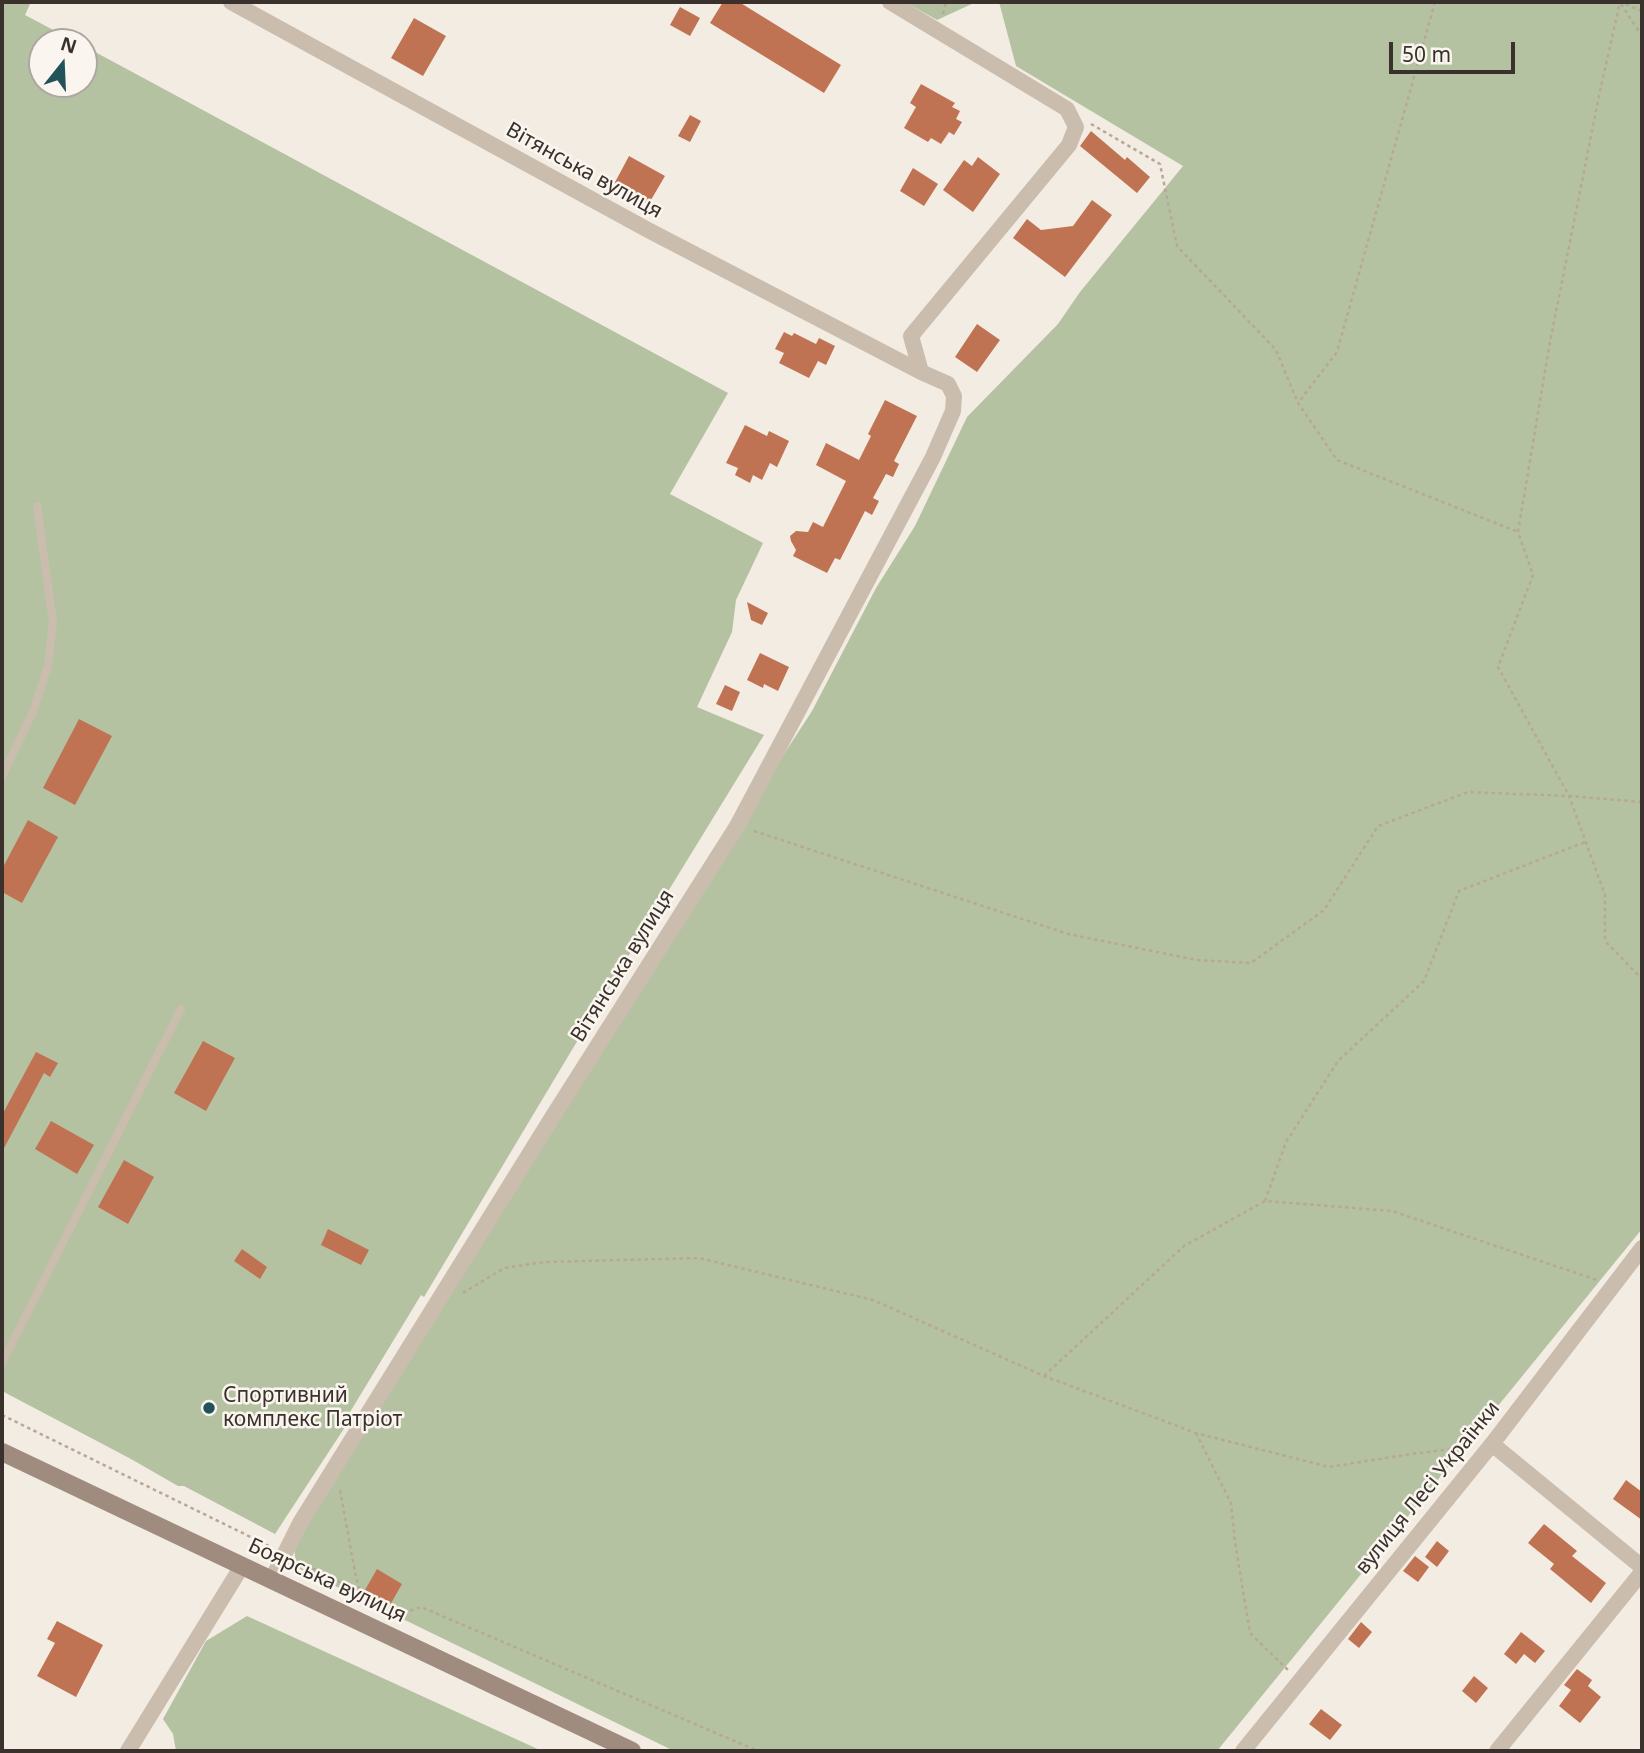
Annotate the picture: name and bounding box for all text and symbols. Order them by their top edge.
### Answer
north arrow [28,28,98,98]
scale bar [1392,28,1518,72]
text: N [57,30,80,60]
text: 50 m [1402,40,1451,68]
street label: Вітянська вулиця [501,118,667,224]
street label: Вітянська вулиця [566,885,680,1047]
place label: Спортивний комплекс Патріот [223,1383,402,1433]
street label: вулиця Лесі Українки [1350,1396,1506,1580]
marker: Спортивний комплекс Патріот [201,1400,217,1416]
street label: Боярська вулиця [244,1533,410,1629]

